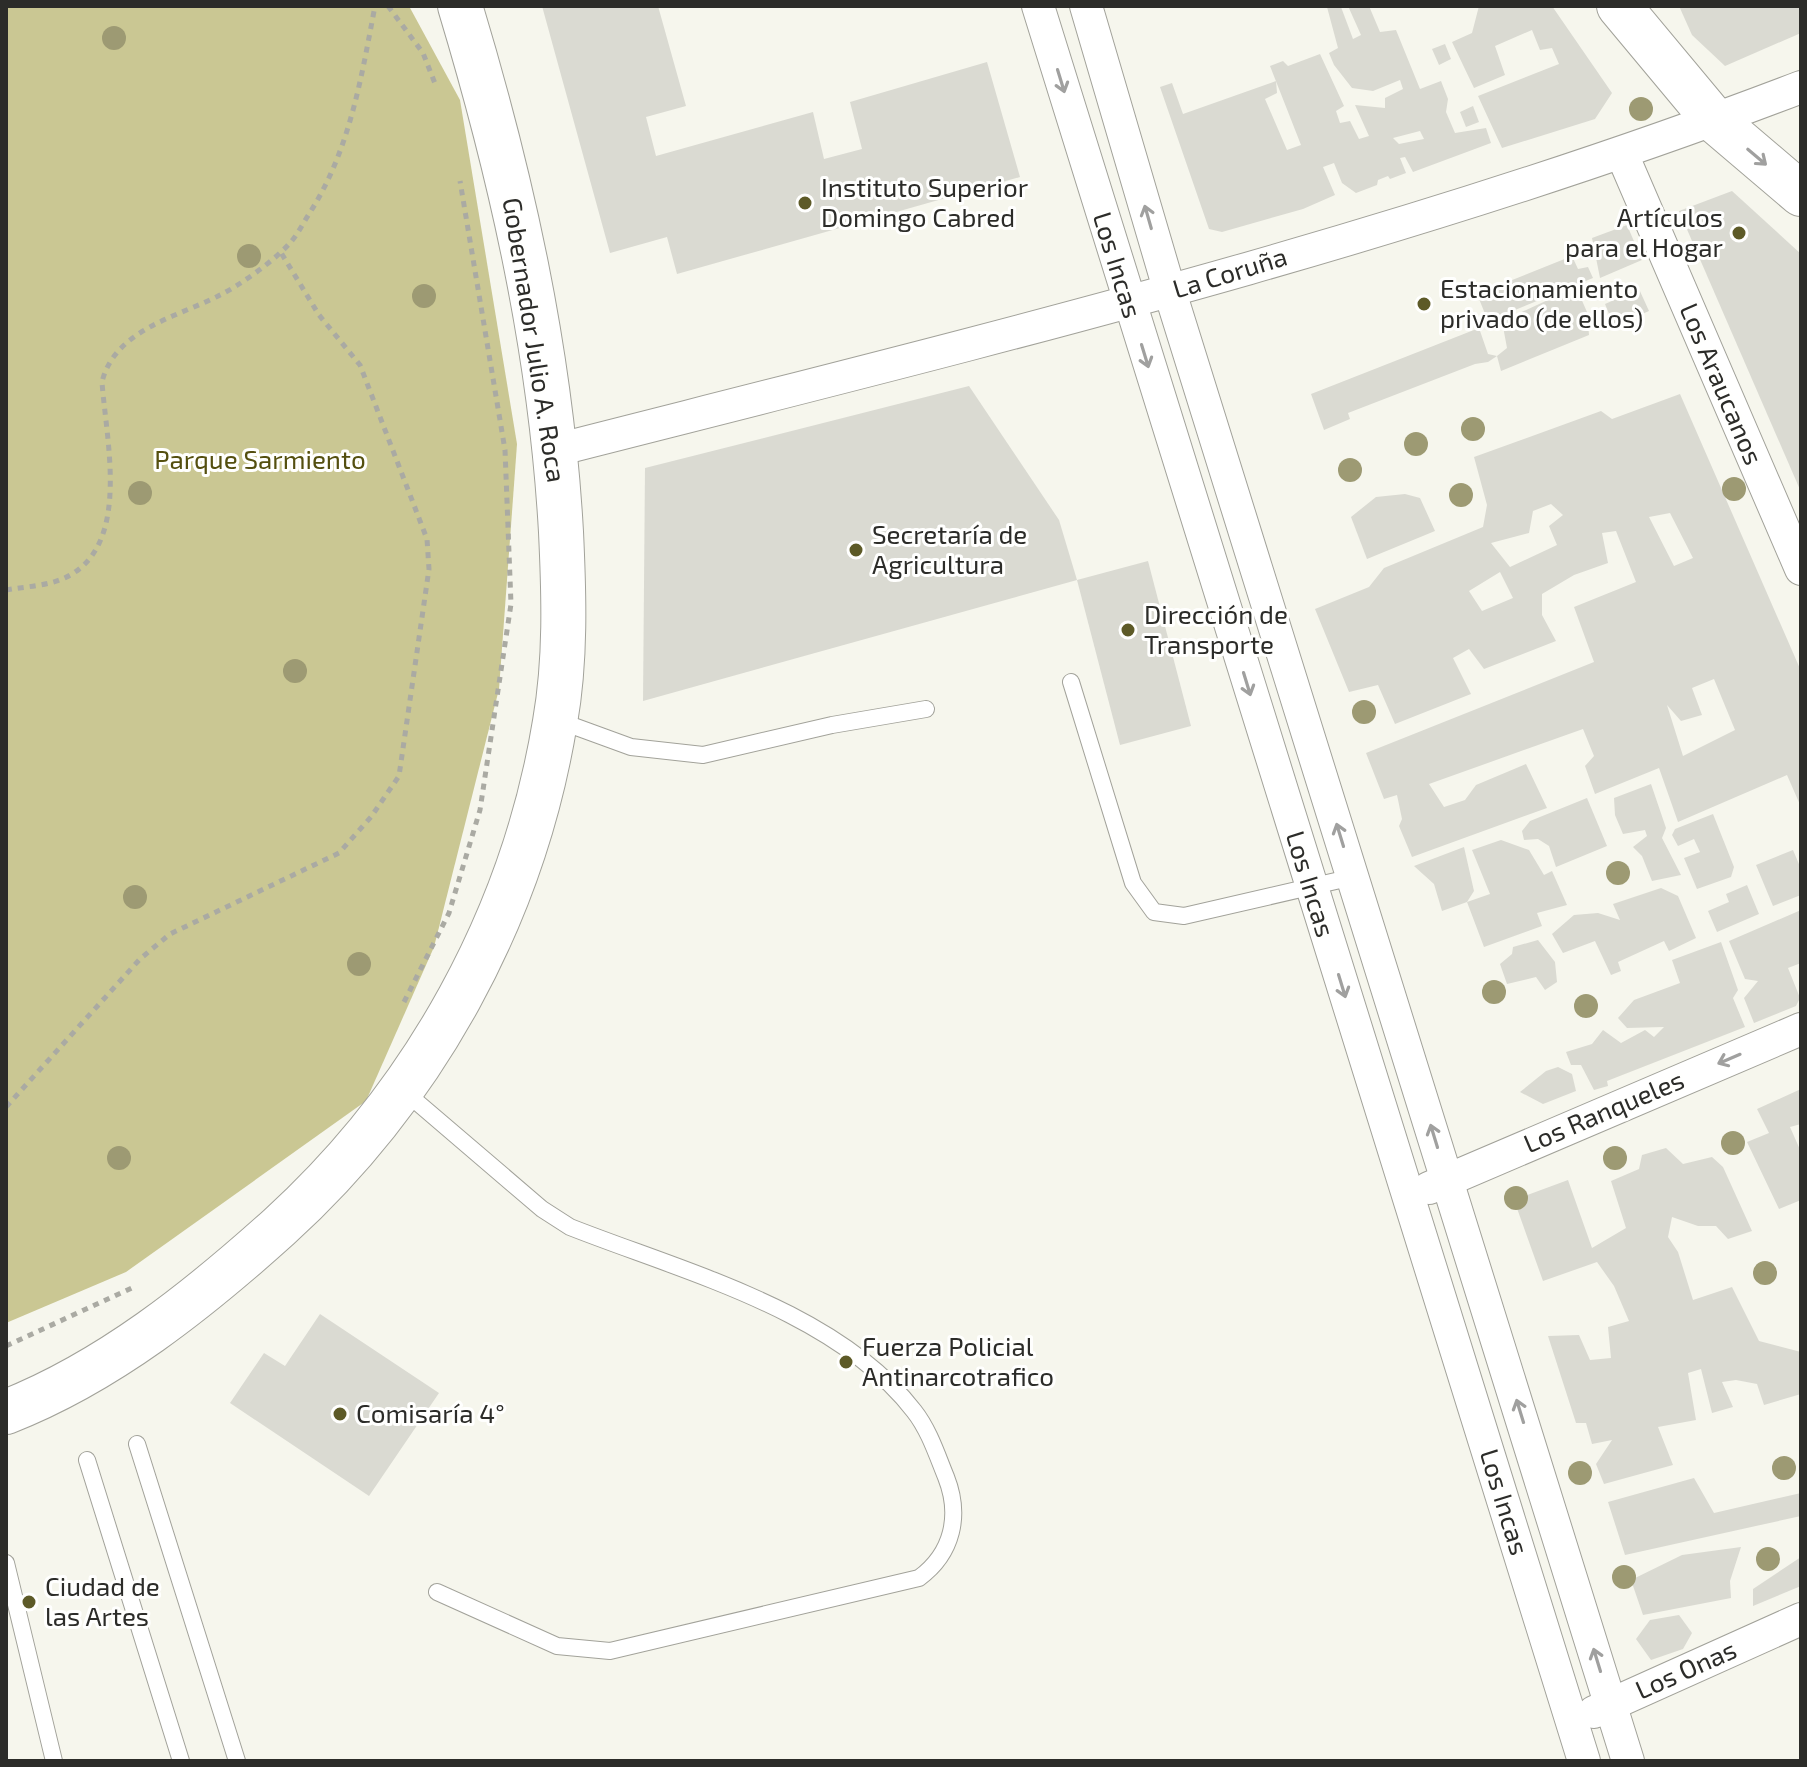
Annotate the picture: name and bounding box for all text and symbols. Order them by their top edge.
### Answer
one-way arrow [1054,67,1069,93]
one-way arrow [1747,148,1767,166]
place label: Instituto Superior Domingo Cabred [821,171,1028,232]
marker: Instituto Superior Domingo Cabred [796,194,814,212]
street label: Gobernador Julio A. Roca [498,195,573,484]
place label: Artículos para el Hogar [1565,201,1723,262]
one-way arrow [1140,204,1155,230]
street label: Los Incas [1088,208,1149,321]
marker: Artículos para el Hogar [1730,224,1748,242]
street label: La Coruña [1169,240,1290,304]
place label: Estacionamiento privado (de ellos) [1440,272,1643,333]
marker: Estacionamiento privado (de ellos) [1415,295,1433,313]
street label: Los Araucanos [1674,298,1770,469]
one-way arrow [1139,343,1153,368]
park label: Parque Sarmiento [154,443,366,474]
place label: Secretaría de Agricultura [872,518,1027,579]
marker: Secretaría de Agricultura [847,541,865,559]
place label: Dirección de Transporte [1144,598,1288,659]
marker: Dirección de Transporte [1119,621,1137,639]
one-way arrow [1241,672,1256,697]
one-way arrow [1332,822,1347,848]
street label: Los Incas [1281,827,1342,940]
one-way arrow [1335,973,1350,998]
one-way arrow [1717,1053,1742,1068]
street label: Los Ranqueles [1519,1063,1688,1158]
one-way arrow [1426,1124,1441,1150]
place label: Fuerza Policial Antinarcotrafico [862,1330,1054,1391]
marker: Fuerza Policial Antinarcotrafico [837,1353,855,1371]
place label: Comisaría 4° [356,1397,505,1428]
one-way arrow [1511,1399,1526,1424]
marker: Comisaría 4° [331,1405,349,1423]
street label: Los Incas [1475,1445,1536,1558]
place label: Ciudad de las Artes [45,1570,160,1631]
marker: Ciudad de las Artes [20,1593,38,1611]
street label: Los Onas [1630,1633,1741,1705]
one-way arrow [1589,1647,1604,1673]

